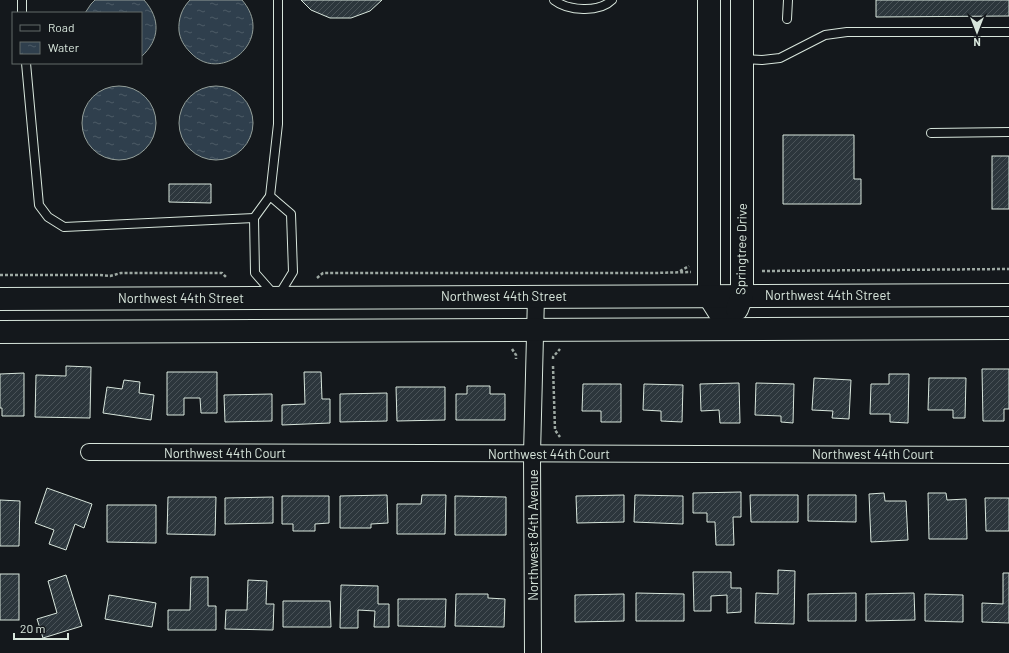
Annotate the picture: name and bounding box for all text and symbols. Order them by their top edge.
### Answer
legend [12,12,142,64]
north arrow [957,12,997,52]
text: Road [48,20,75,34]
text: N [973,36,981,49]
text: Water [48,40,80,54]
street label: Springtree Drive [732,203,750,295]
street label: Northwest 44th Street [765,287,891,303]
street label: Northwest 44th Street [441,288,567,304]
street label: Northwest 44th Street [118,290,244,306]
street label: Northwest 44th Court [164,445,286,461]
street label: Northwest 44th Court [488,446,610,462]
street label: Northwest 44th Court [812,446,934,462]
street label: Northwest 84th Avenue [525,469,541,601]
scale bar [14,615,68,641]
text: 20 m [20,621,46,635]

